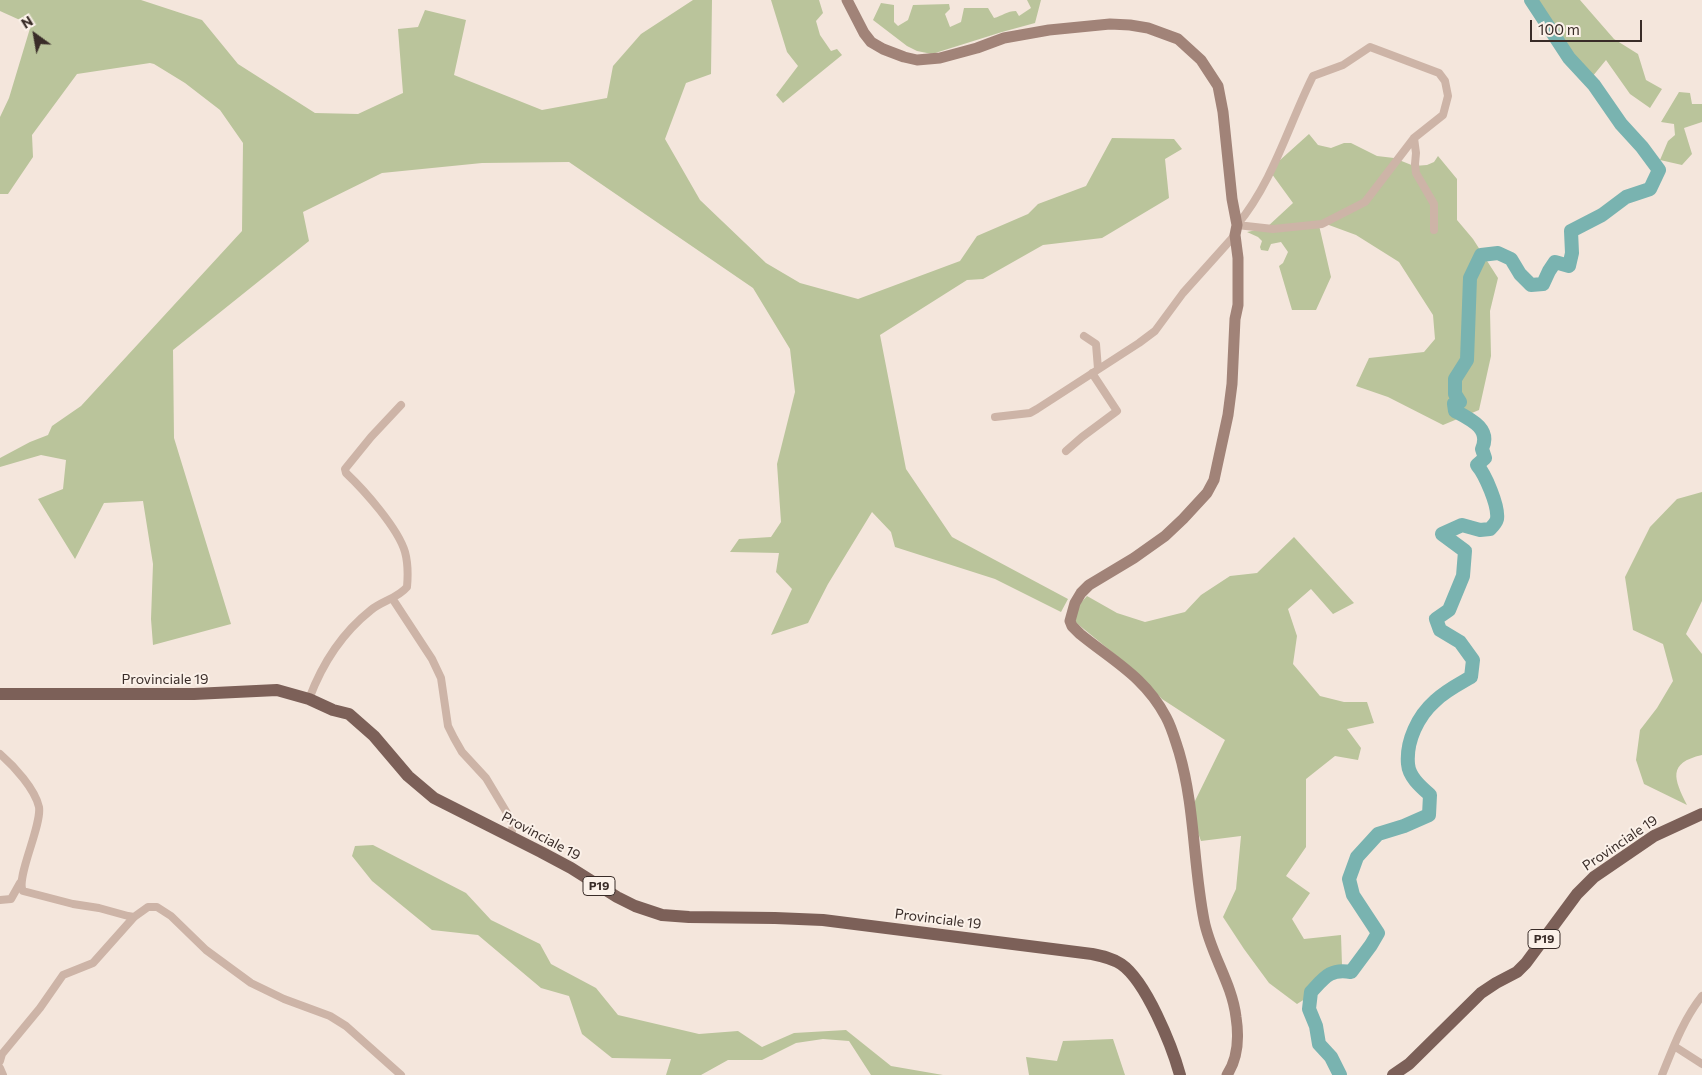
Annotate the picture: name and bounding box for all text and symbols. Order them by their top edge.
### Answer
north arrow [10,10,60,60]
scale bar [1532,10,1644,42]
text: N [18,12,36,32]
text: 100 m [1538,20,1580,38]
street label: Provinciale 19 [121,671,209,687]
street label: Provinciale 19 [499,808,583,864]
street label: Provinciale 19 [1579,812,1661,874]
road number: P19 [583,876,615,896]
street label: Provinciale 19 [894,905,982,933]
road number: P19 [1528,930,1560,949]

